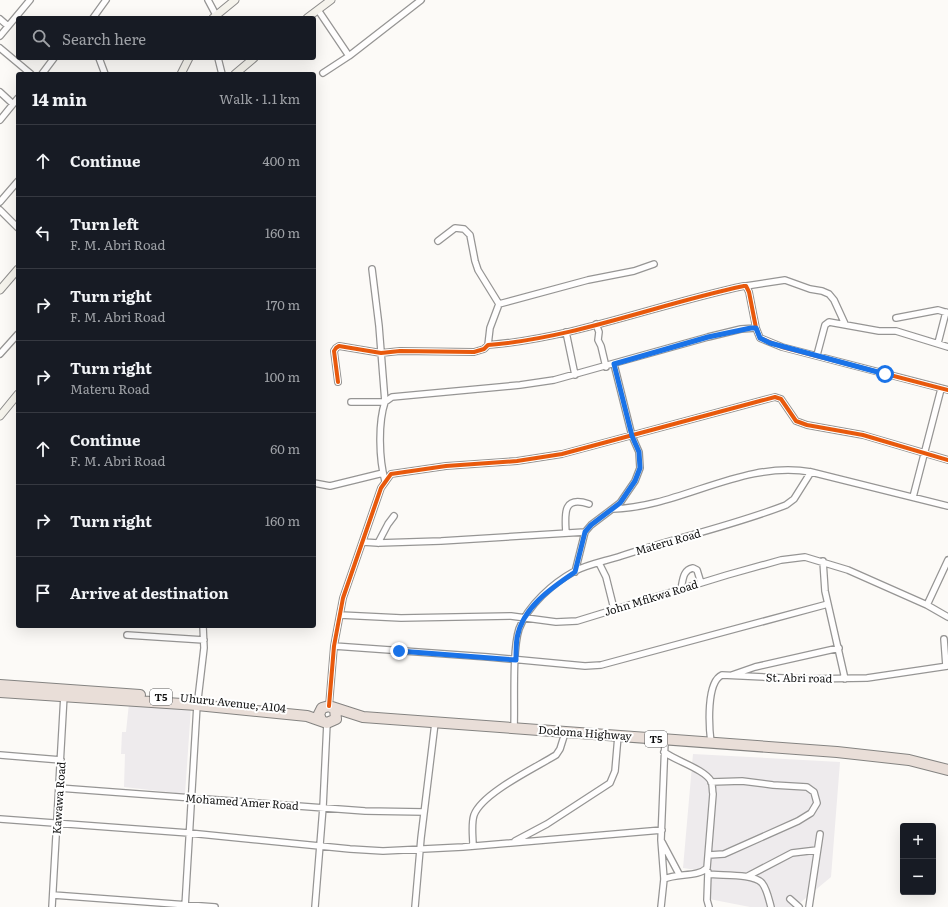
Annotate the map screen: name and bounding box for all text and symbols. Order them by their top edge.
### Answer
search box [16,16,316,60]
icon: search [30,27,52,49]
text: Search here [62,27,146,50]
text: 14 min [32,86,87,111]
text: Walk · 1.1 km [219,89,300,108]
text: Continue [70,149,140,172]
icon: ahead [32,150,54,172]
text: 400 m [263,151,300,170]
text: Turn left [70,212,139,235]
icon: left [32,222,54,244]
text: 160 m [265,223,300,242]
text: F. M. Abri Road [70,235,165,254]
text: Turn right [70,284,152,307]
icon: right [32,294,54,316]
text: 170 m [266,295,300,314]
text: F. M. Abri Road [70,307,165,326]
text: Turn right [70,356,152,379]
route start [876,365,894,383]
icon: right [32,366,54,388]
text: 100 m [264,367,300,386]
text: Materu Road [70,379,150,398]
text: Continue [70,428,140,451]
icon: ahead [32,438,54,460]
text: 60 m [270,439,300,458]
text: F. M. Abri Road [70,451,165,470]
text: Turn right [70,509,152,532]
icon: right [32,510,54,532]
text: 160 m [265,511,300,530]
street label: Materu Road [633,524,703,558]
street label: John Mfikwa Road [602,575,700,619]
text: Arrive at destination [70,581,229,604]
icon: arrive [32,582,54,604]
route end [390,642,408,660]
street label: St. Abri road [766,668,833,686]
street label: Uhuru Avenue, A104 [179,688,287,716]
road number: T5 [150,689,172,705]
street label: Dodoma Highway [538,721,633,743]
road number: T5 [645,731,667,747]
street label: Kawawa Road [47,761,69,835]
street label: Mohamed Amer Road [185,789,300,813]
map controls [900,823,936,895]
button: + [900,823,936,859]
button: − [900,859,936,895]

